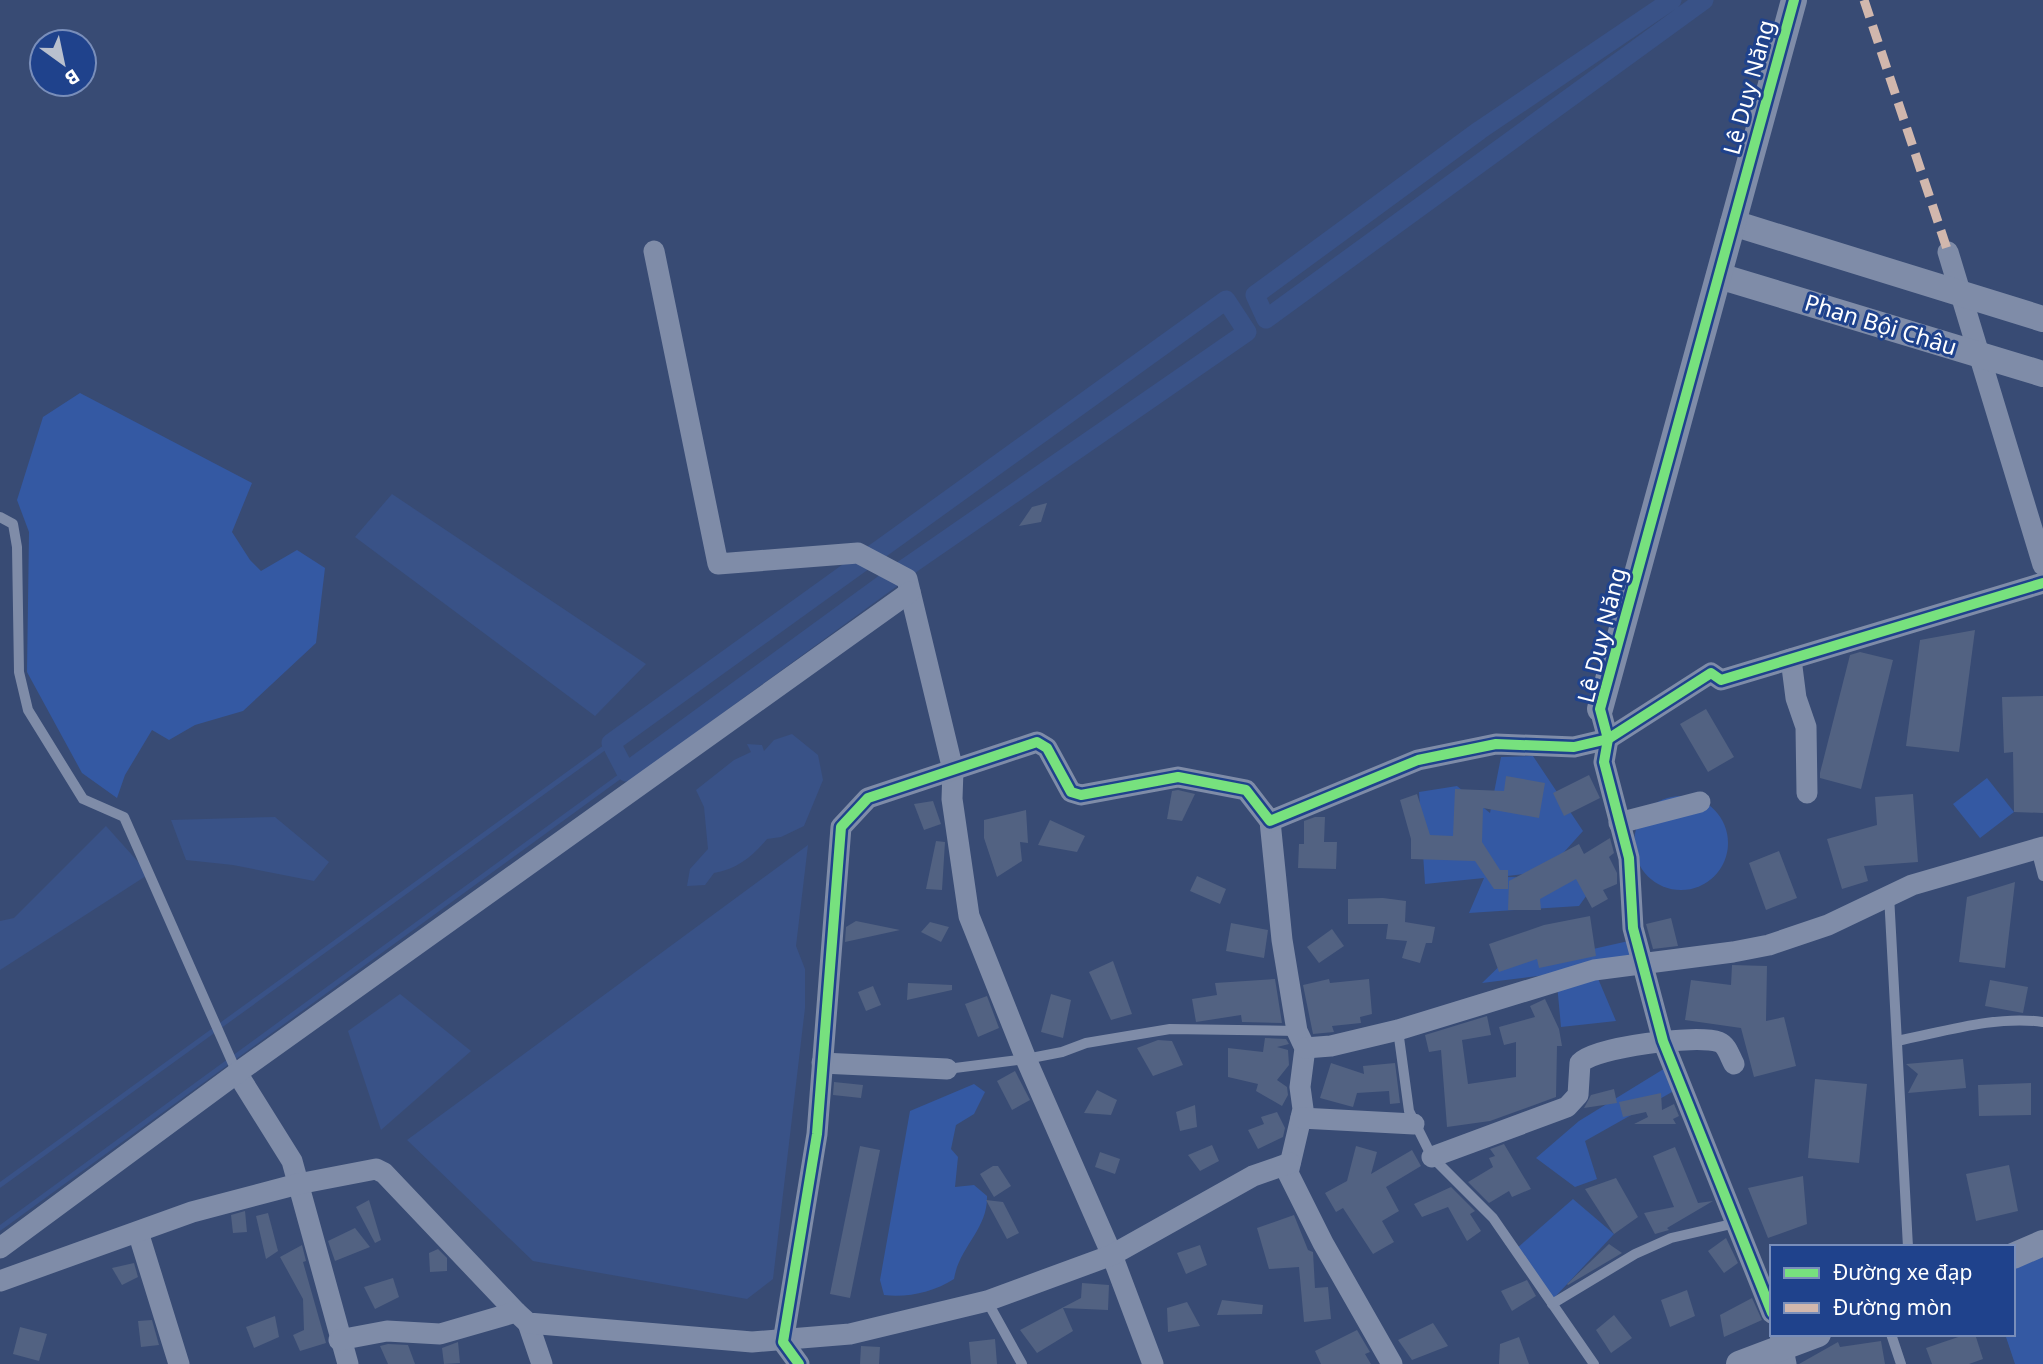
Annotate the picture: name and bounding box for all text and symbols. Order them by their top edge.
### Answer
street label: Lê Duy Năng [1715,16,1781,158]
north arrow [28,28,98,98]
text: B [60,63,85,92]
street label: Phan Bội Châu [1801,286,1961,362]
street label: Lê Duy Năng [1569,564,1633,706]
legend [1770,1245,2015,1336]
text: Đường xe đạp [1833,1258,1972,1286]
text: Đường mòn [1833,1293,1952,1321]

